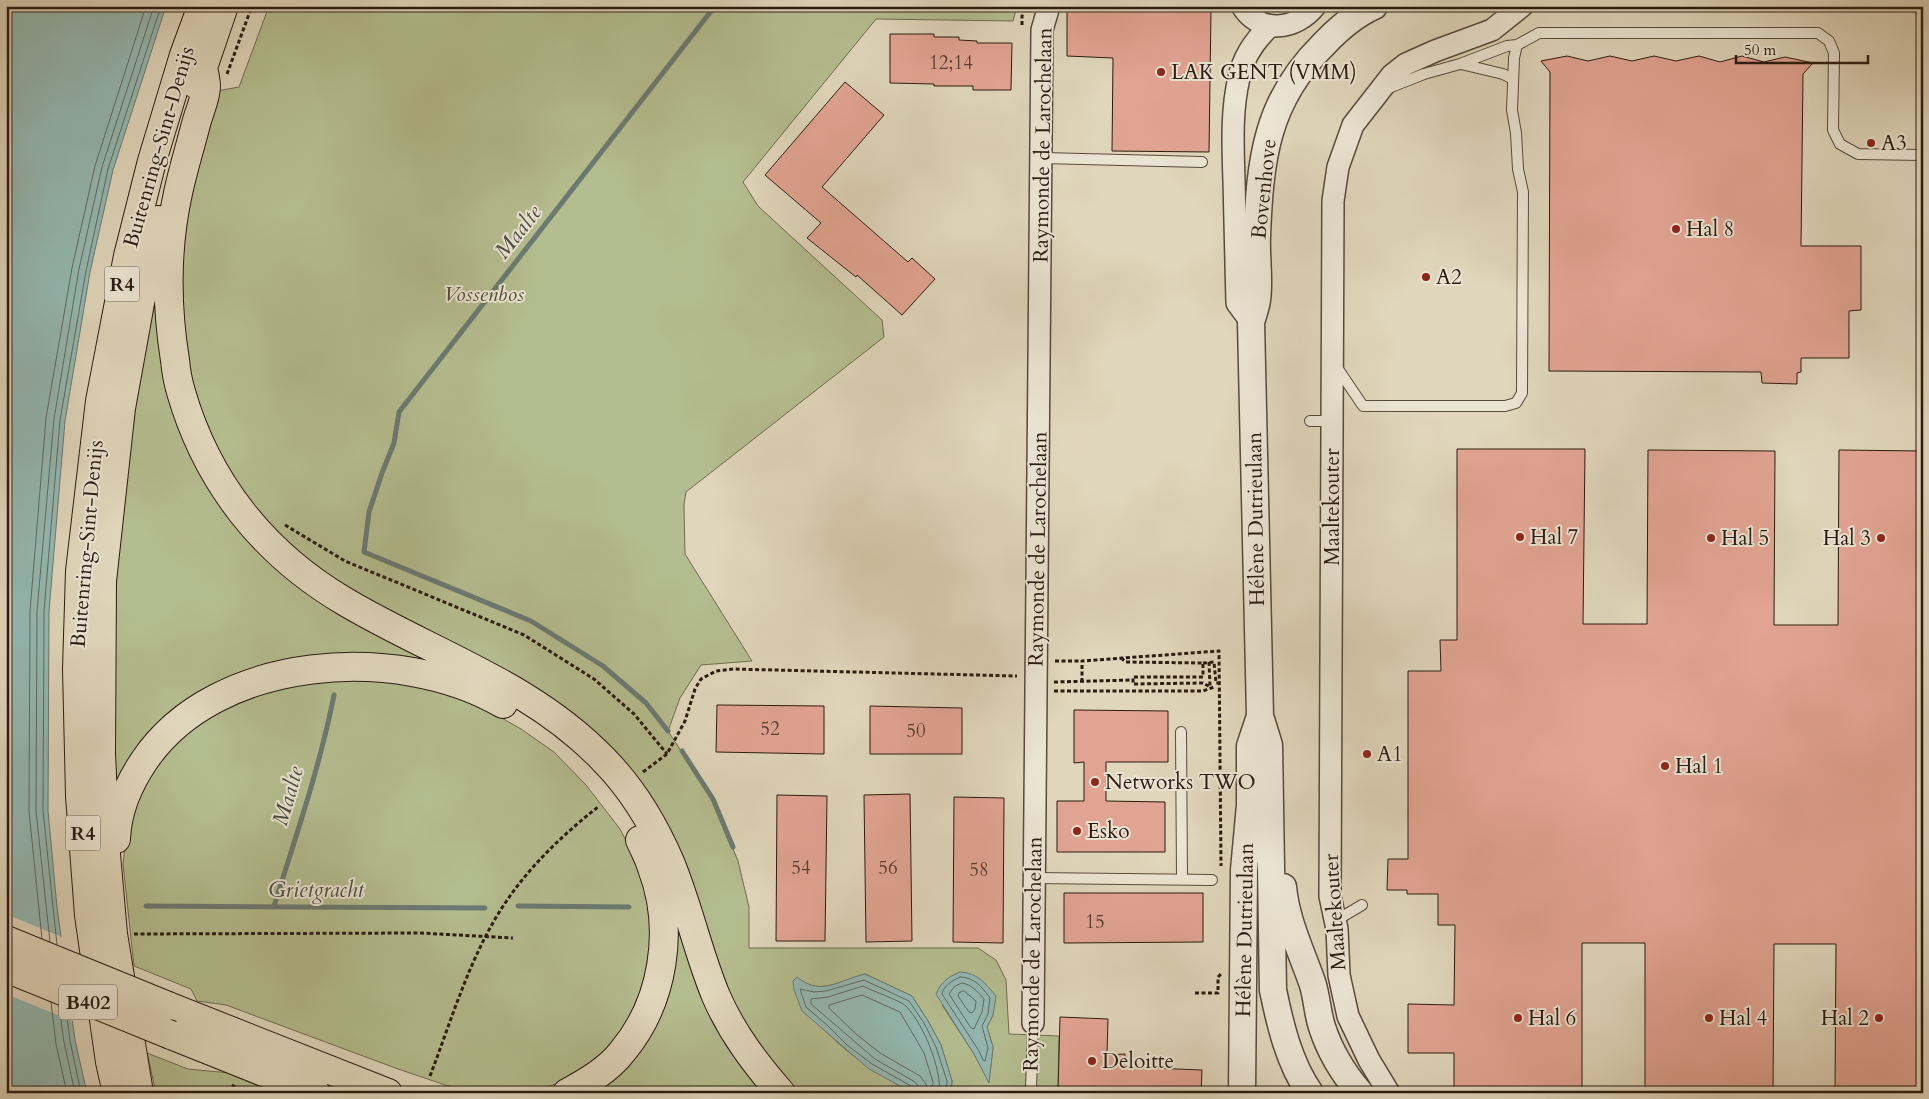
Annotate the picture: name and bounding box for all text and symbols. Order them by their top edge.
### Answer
street label: Raymonde de Larochelaan [1026,27,1060,263]
scale bar [1736,32,1869,64]
text: 50 m [1744,40,1776,60]
street label: Buitenring-Sint-Denijs [116,43,202,251]
house number: 12;14 [929,50,973,76]
place label: LAK GENT (VMM) [1171,58,1357,87]
marker: LAK GENT (VMM) [1155,66,1167,78]
place label: A3 [1881,129,1907,158]
street label: Bovenhove [1244,137,1284,241]
marker: A3 [1865,137,1877,149]
water label: Maalte [488,198,549,265]
place label: Hal 8 [1686,215,1734,244]
marker: Hal 8 [1670,223,1682,235]
place label: A2 [1436,263,1462,292]
road number: R4 [104,266,140,302]
marker: A2 [1420,271,1432,283]
park label: Vossenbos [444,280,524,309]
street label: Raymonde de Larochelaan [1021,431,1055,667]
street label: Hélène Dutrieulaan [1240,432,1272,606]
street label: Buitenring-Sint-Denijs [63,439,111,649]
street label: Maaltekouter [1318,448,1347,566]
place label: Hal 7 [1530,523,1579,552]
place label: Hal 5 [1721,524,1769,553]
place label: Hal 3 [1823,524,1871,553]
marker: Hal 7 [1514,531,1526,543]
marker: Hal 5 [1705,532,1717,544]
marker: Hal 3 [1875,532,1887,544]
house number: 52 [760,716,780,742]
house number: 50 [906,718,926,744]
place label: A1 [1377,740,1403,769]
marker: A1 [1361,748,1373,760]
place label: Hal 1 [1675,752,1723,781]
marker: Hal 1 [1659,760,1671,772]
water label: Maalte [265,762,311,829]
place label: Networks TWO [1105,768,1256,797]
marker: Networks TWO [1089,776,1101,788]
road number: R4 [66,816,100,850]
place label: Esko [1087,817,1130,846]
marker: Esko [1071,825,1083,837]
street label: Raymonde de Larochelaan [1016,836,1050,1072]
street label: Hélène Dutrieulaan [1229,843,1261,1017]
street label: Maaltekouter [1316,852,1354,972]
house number: 54 [791,855,811,881]
house number: 56 [878,855,898,881]
house number: 58 [969,857,989,883]
water label: Grietgracht [268,875,364,905]
house number: 15 [1085,909,1105,935]
road number: B402 [59,984,117,1020]
place label: Hal 6 [1528,1004,1576,1033]
place label: Hal 4 [1719,1004,1768,1033]
place label: Hal 2 [1821,1004,1869,1033]
marker: Hal 6 [1512,1012,1524,1024]
marker: Hal 4 [1703,1012,1715,1024]
marker: Hal 2 [1873,1012,1885,1024]
place label: Deloitte [1102,1047,1174,1076]
marker: Deloitte [1086,1055,1098,1067]

